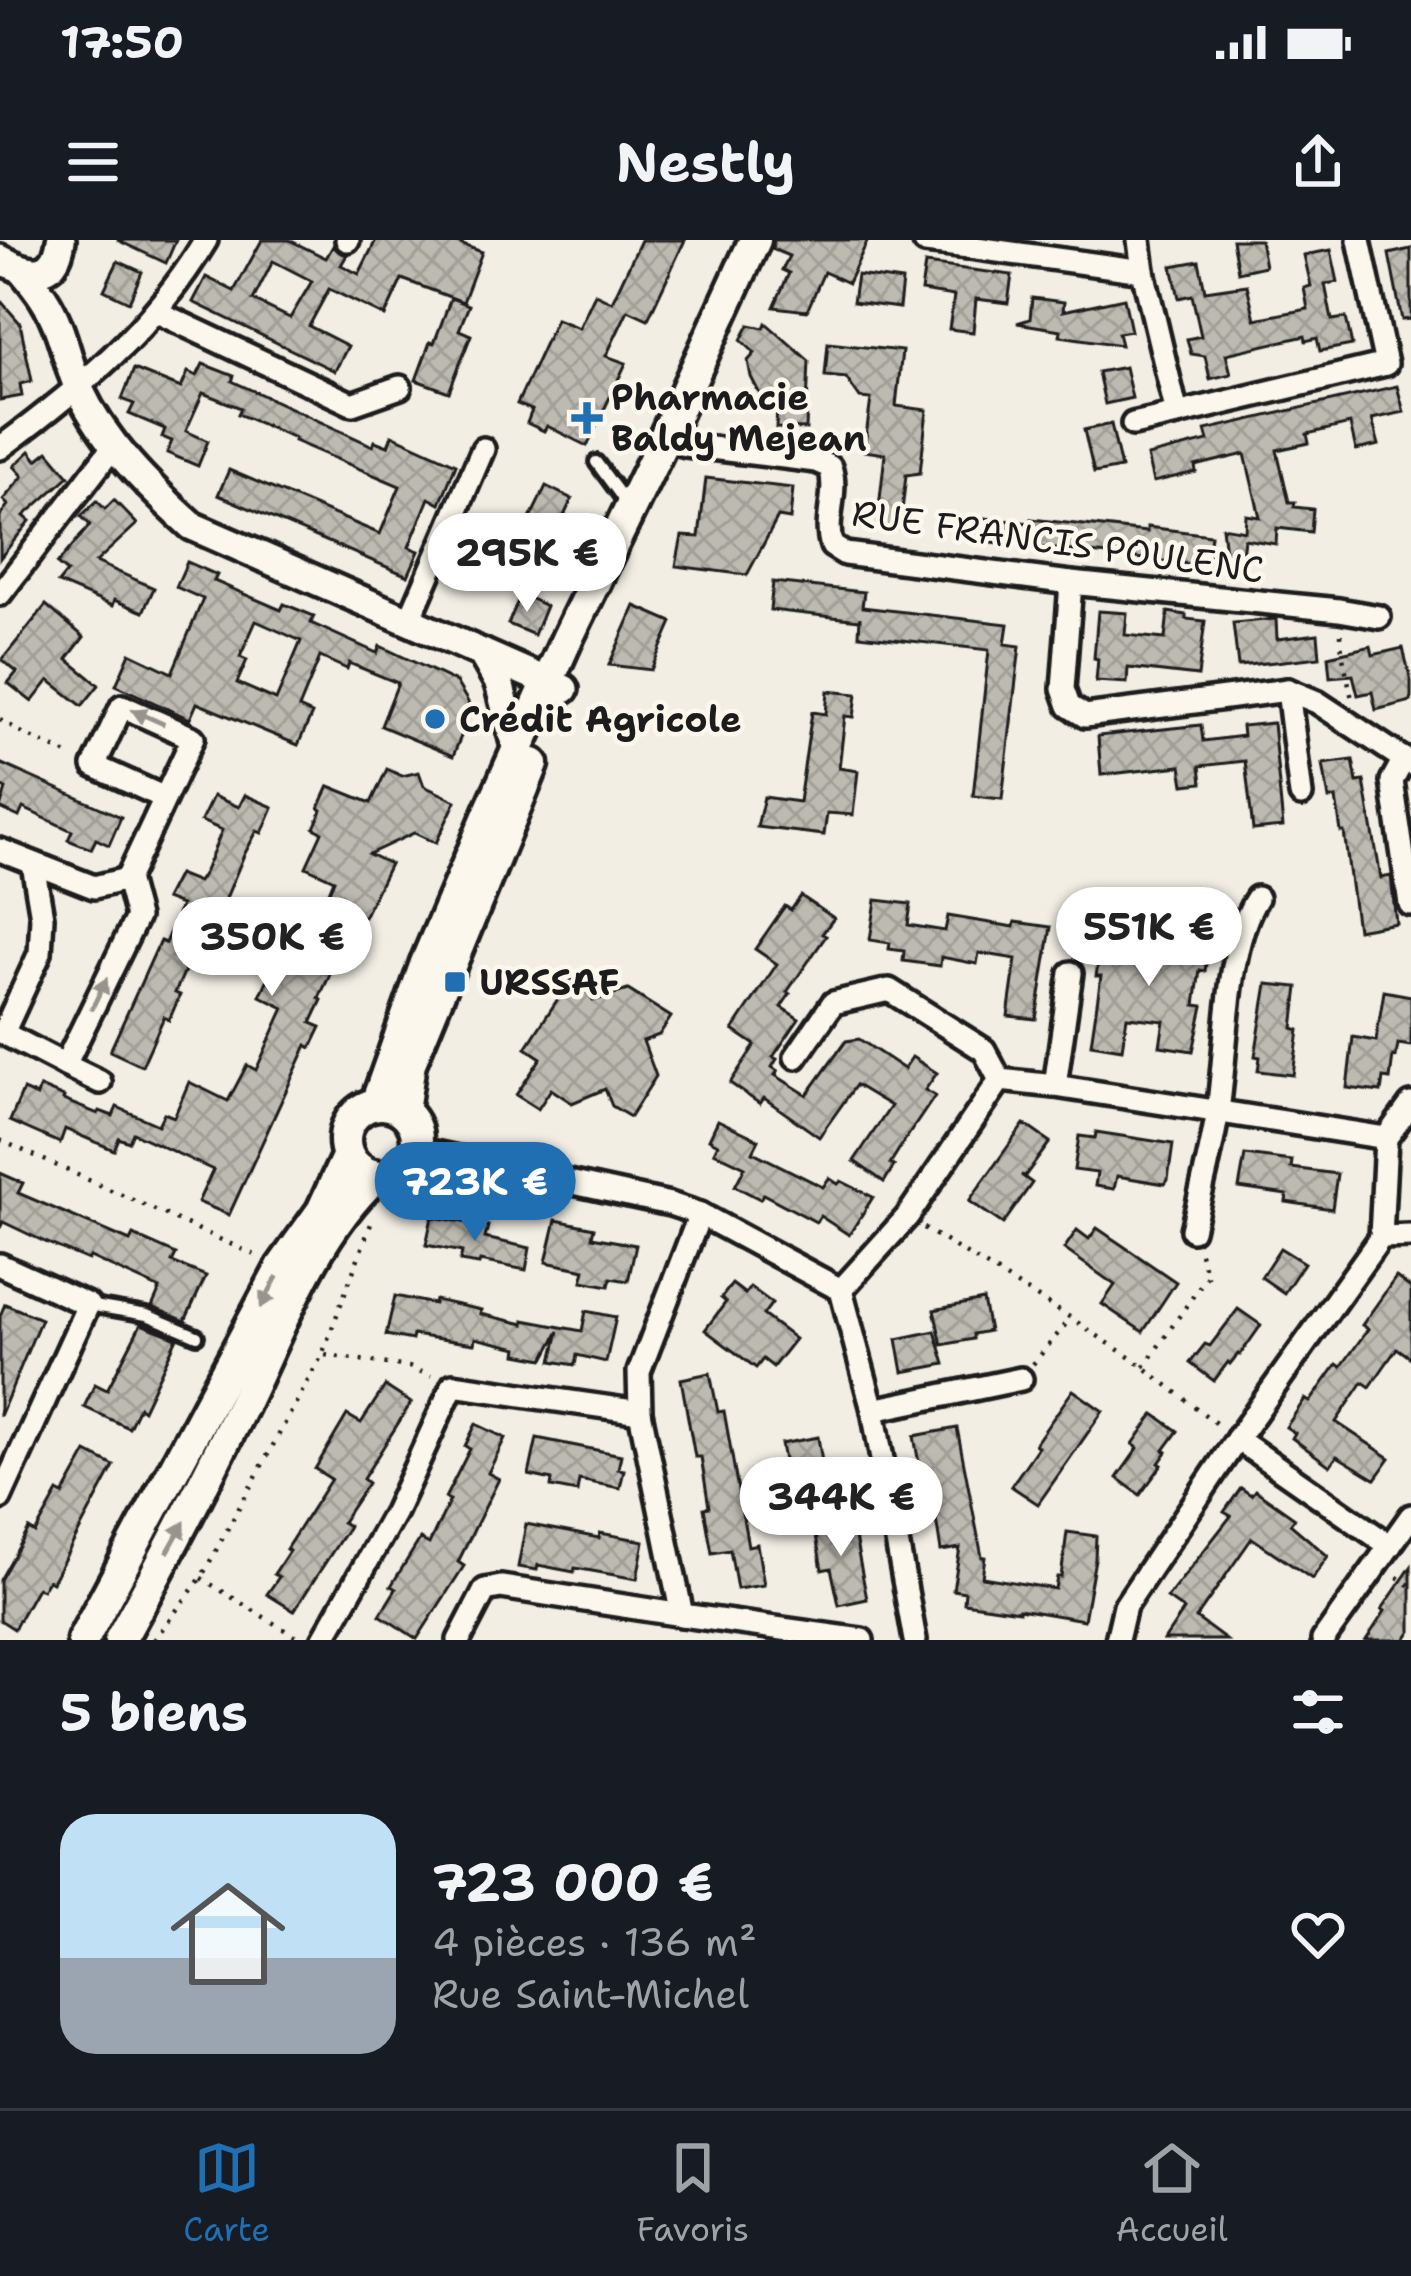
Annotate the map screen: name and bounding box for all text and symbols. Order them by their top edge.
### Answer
text: 17:50 [60,12,184,72]
text: Nestly [616,126,795,198]
icon: menu [60,129,126,195]
icon: share [1285,129,1351,195]
place label: Pharmacie Baldy Mejean [611,373,867,463]
marker: Pharmacie Baldy Mejean [574,405,600,431]
street label: RUE FRANCIS POULENC [849,488,1267,595]
pin: 295K € [429,513,625,615]
text: 295K € [455,526,599,578]
place label: Crédit Agricole [459,695,742,744]
marker: Crédit Agricole [422,706,448,732]
one-way arrow [130,707,165,727]
pin: 551K € [1051,887,1247,989]
pin: 350K € [174,897,370,999]
text: 551K € [1083,900,1215,952]
text: 350K € [199,910,345,962]
place label: URSSAF [479,958,619,1007]
marker: URSSAF [442,969,468,995]
one-way arrow [89,976,109,1011]
pin: 723K € [377,1142,573,1244]
text: 723K € [402,1155,548,1207]
one-way arrow [259,1275,279,1310]
pin: 344K € [743,1457,939,1559]
text: 344K € [767,1470,915,1522]
one-way arrow [165,1520,186,1555]
text: 5 biens [60,1678,248,1746]
icon: filters [1285,1679,1351,1745]
text: 723 000 € [432,1848,713,1916]
icon: home [156,1862,300,2006]
icon: heart [1285,1901,1351,1967]
text: 4 pièces · 136 m² [432,1916,757,1968]
text: Rue Saint-Michel [432,1968,749,2020]
tab: Carte [183,2135,270,2252]
tab: Favoris [637,2135,749,2252]
tab: Accueil [1116,2135,1228,2252]

